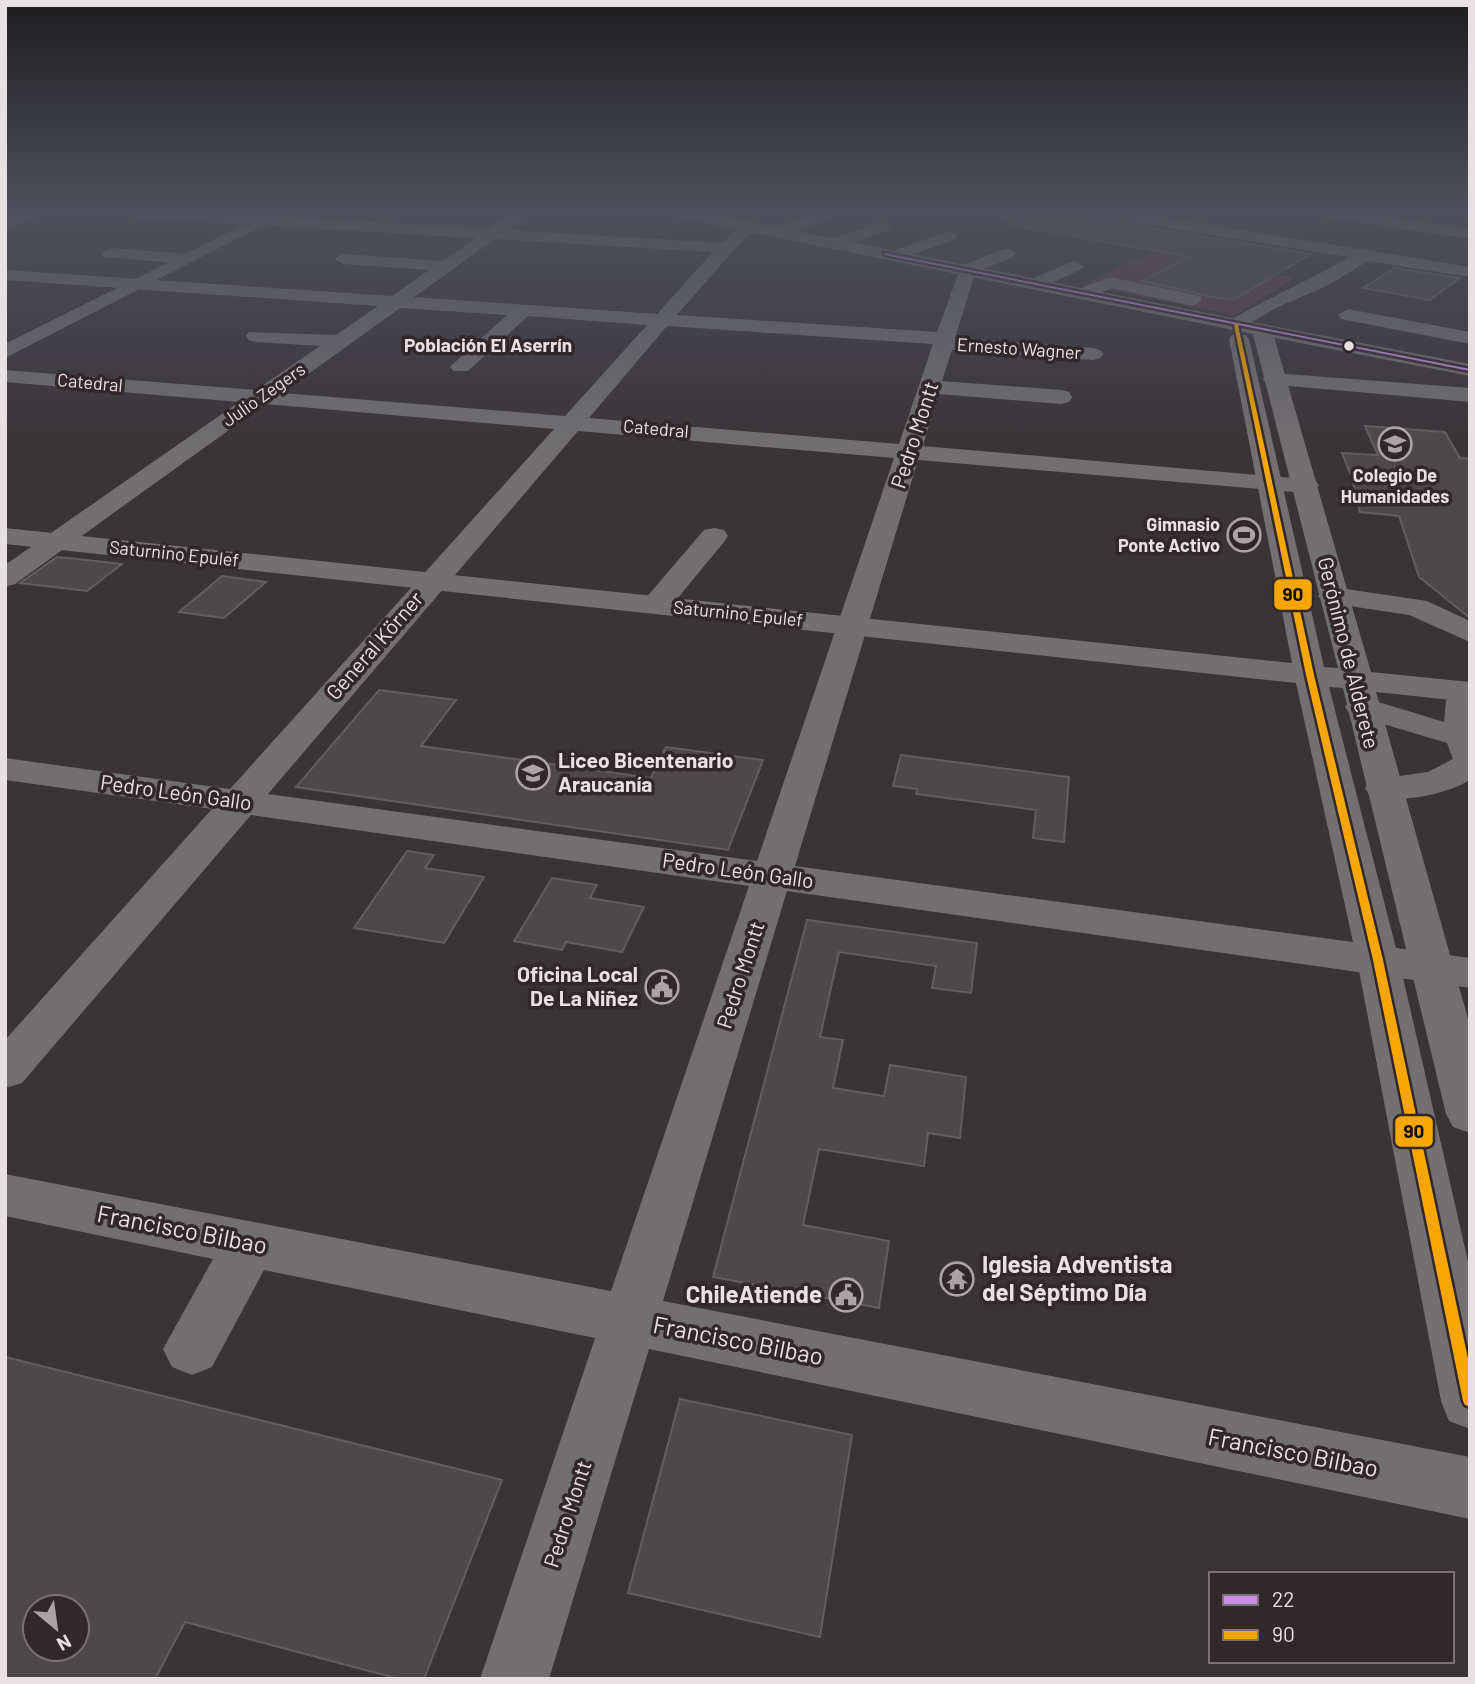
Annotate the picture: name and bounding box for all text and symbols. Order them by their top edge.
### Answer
district label: Población El Aserrín [404,333,572,356]
street label: Ernesto Wagner [956,333,1082,363]
unlabelled marker [1342,339,1356,353]
street label: Julio Zegers [218,358,309,431]
street label: Catedral [57,368,124,396]
street label: Pedro Montt [885,378,943,491]
street label: Catedral [623,414,690,442]
school or university icon: Colegio De Humanidades [1376,425,1414,463]
place label: Colegio De Humanidades [1341,464,1449,507]
place label: Gimnasio Ponte Activo [1118,513,1220,556]
sports icon: Gimnasio Ponte Activo [1225,516,1263,554]
street label: Saturnino Epulef [108,535,240,571]
street label: Gerónimo de Alderete [1314,554,1385,751]
line badge: 90 [1273,578,1313,611]
text: 90 [1283,582,1303,605]
street label: General Körner [320,586,428,704]
street label: Saturnino Epulef [672,595,804,631]
place label: Liceo Bicentenario Araucanía [558,747,733,796]
school or university icon: Liceo Bicentenario Araucanía [514,754,552,792]
street label: Pedro León Gallo [99,769,253,814]
street label: Pedro León Gallo [661,847,815,892]
street label: Pedro Montt [711,918,769,1031]
place label: Oficina Local De La Niñez [517,961,638,1010]
public building icon: Oficina Local De La Niñez [643,968,681,1006]
line badge: 90 [1394,1115,1434,1148]
text: 90 [1404,1119,1424,1142]
street label: Francisco Bilbao [95,1198,270,1259]
place label: Iglesia Adventista del Séptimo Día [982,1249,1172,1306]
temple icon: Iglesia Adventista del Séptimo Día [938,1260,976,1298]
public building icon: ChileAtiende [827,1276,865,1314]
place label: ChileAtiende [686,1279,822,1308]
street label: Francisco Bilbao [651,1309,826,1370]
street label: Francisco Bilbao [1206,1421,1381,1482]
street label: Pedro Montt [538,1457,596,1570]
legend [1209,1572,1454,1663]
text: 22 [1272,1586,1295,1611]
north arrow [21,1593,91,1663]
text: 90 [1272,1621,1295,1646]
text: N [53,1630,76,1656]

